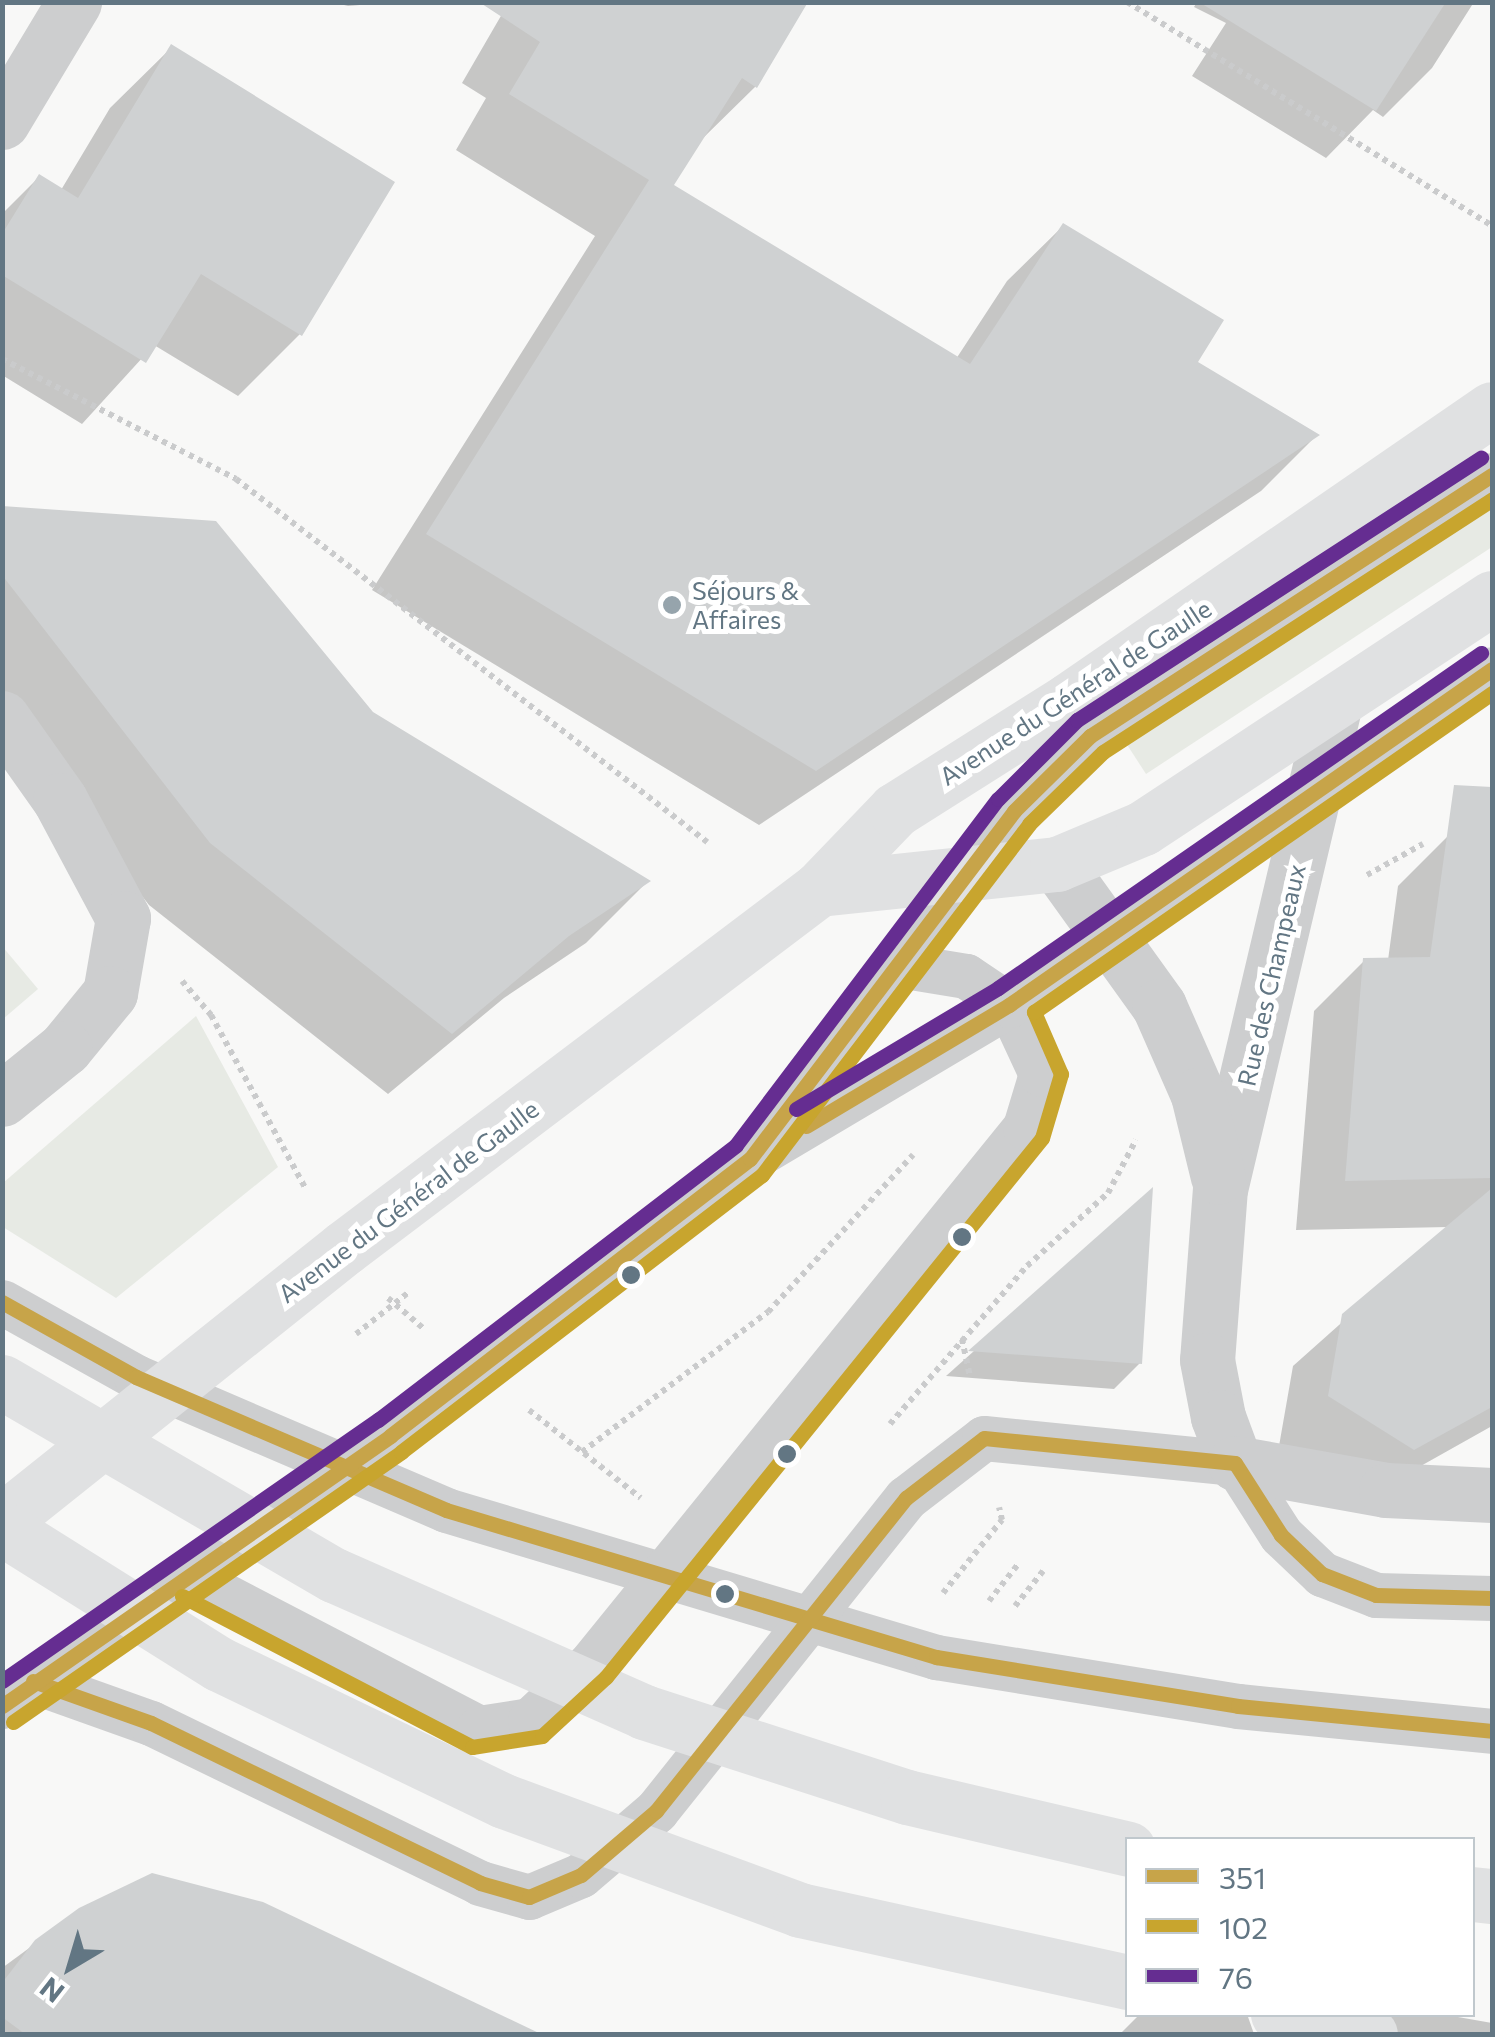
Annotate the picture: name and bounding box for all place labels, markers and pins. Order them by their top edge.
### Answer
place label: Séjours & Affaires [692,576,799,635]
marker: Séjours & Affaires [661,594,683,616]
unlabelled marker [952,1227,972,1247]
unlabelled marker [621,1265,641,1285]
unlabelled marker [777,1444,797,1464]
unlabelled marker [715,1584,735,1604]

